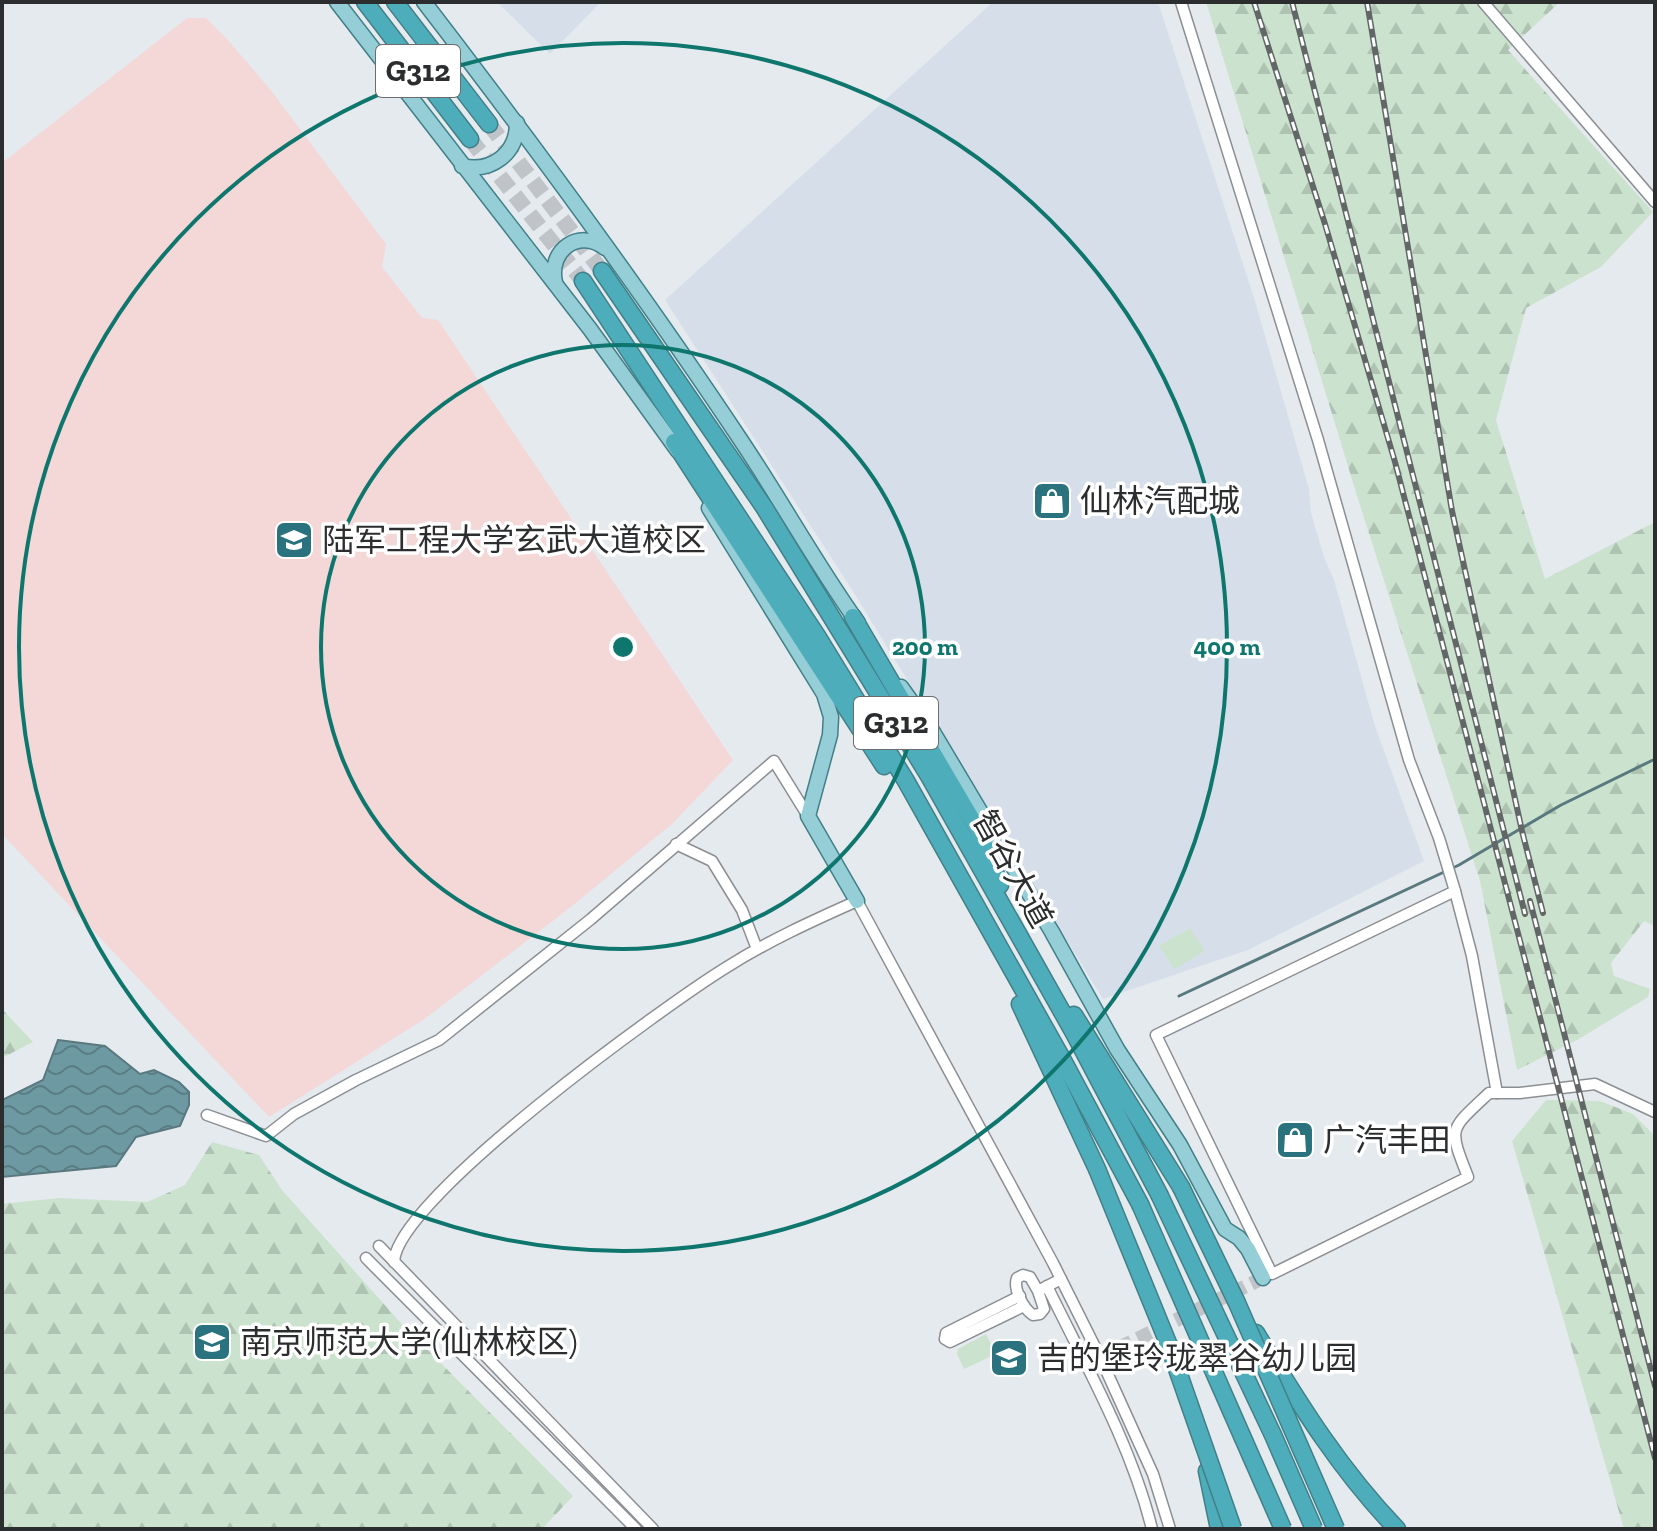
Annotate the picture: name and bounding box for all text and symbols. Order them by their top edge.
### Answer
road number: G312 [376,45,460,97]
shop icon: 仙林汽配城 [1031,480,1073,522]
place label: 仙林汽配城 [1080,482,1240,520]
school or university icon: 陆军工程大学玄武大道校区 [273,519,315,561]
place label: 陆军工程大学玄武大道校区 [322,521,706,559]
text: 200 m [892,632,958,661]
text: 400 m [1194,632,1260,661]
centre of rings [609,633,637,661]
road number: G312 [854,697,938,749]
street label: 智谷大道 [965,804,1061,934]
shop icon: 广汽丰田 [1274,1119,1316,1161]
place label: 广汽丰田 [1323,1121,1451,1159]
school or university icon: 南京师范大学(仙林校区) [191,1321,233,1363]
place label: 南京师范大学(仙林校区) [240,1323,578,1361]
school or university icon: 吉的堡玲珑翠谷幼儿园 [988,1337,1030,1379]
place label: 吉的堡玲珑翠谷幼儿园 [1037,1339,1357,1377]

